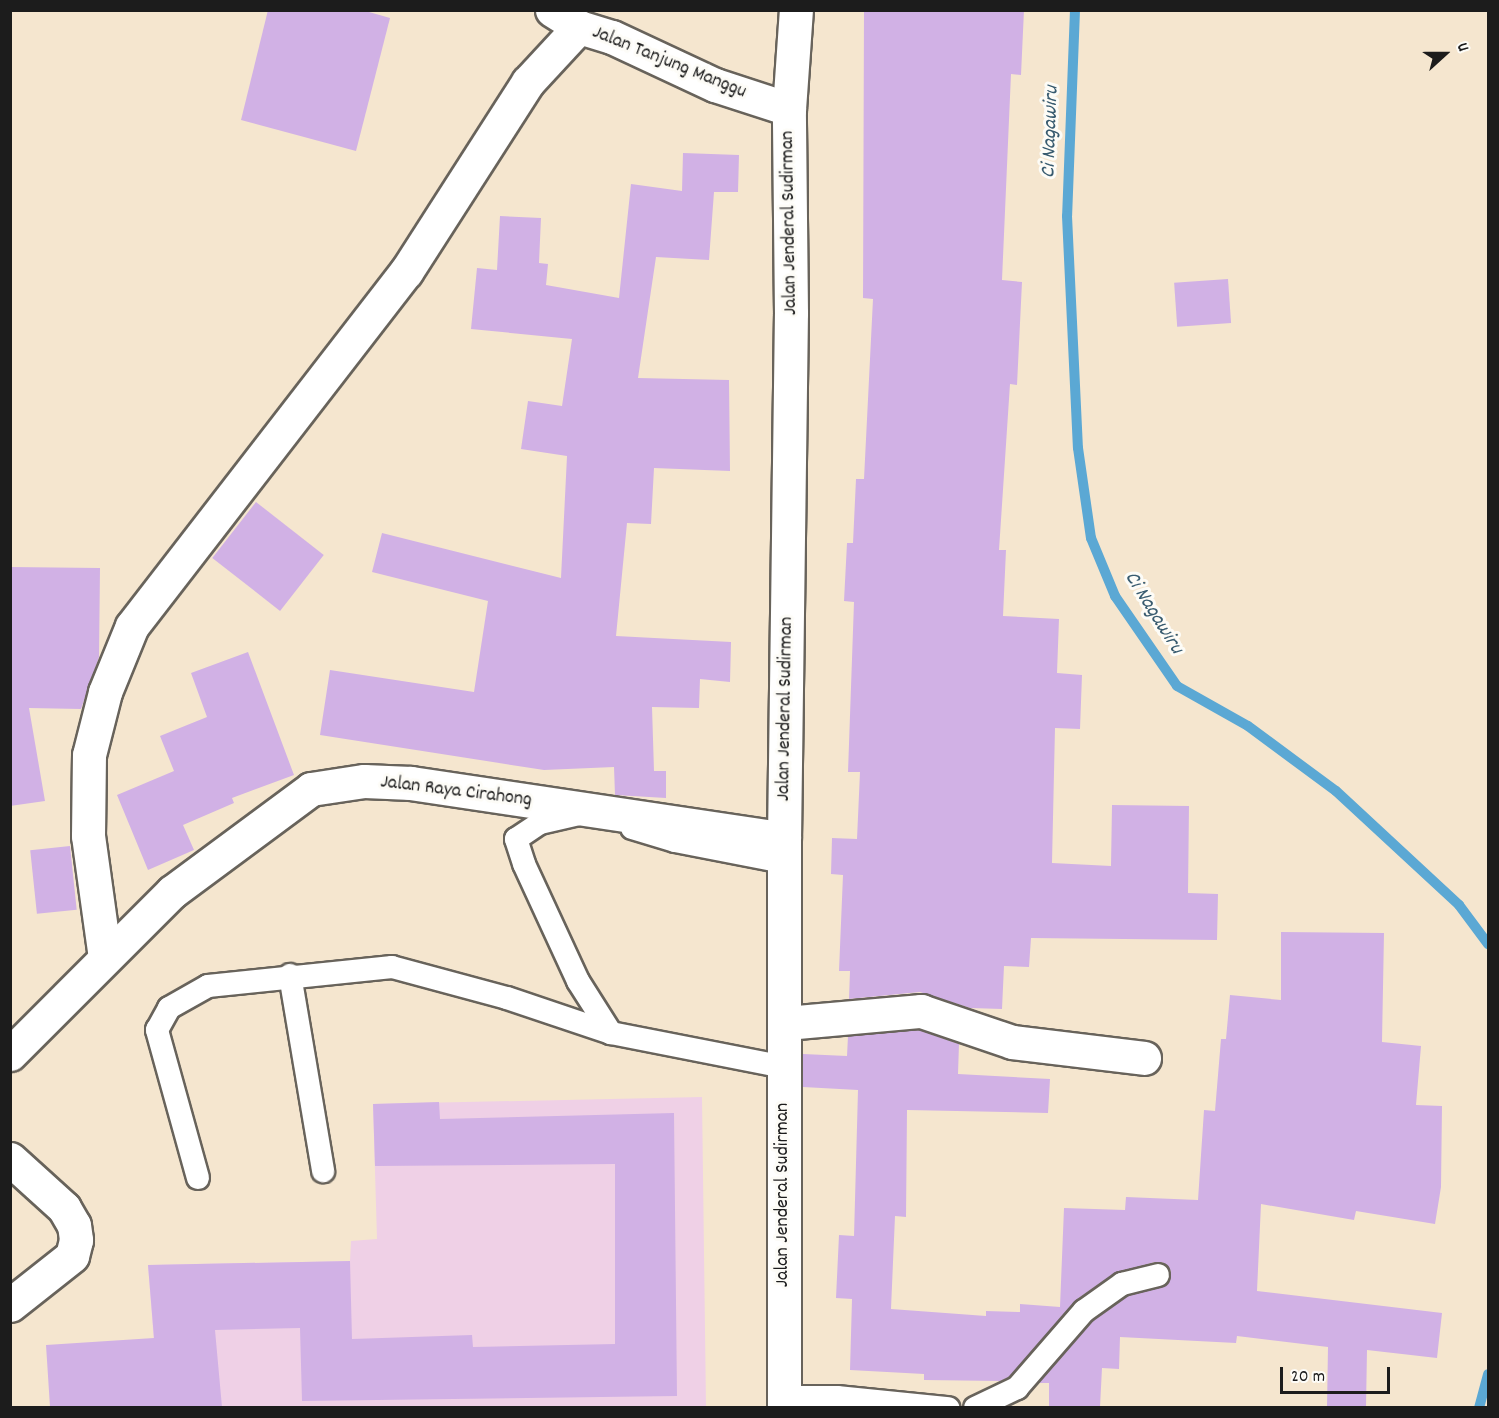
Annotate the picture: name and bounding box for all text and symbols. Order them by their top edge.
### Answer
street label: Jalan Tanjung Manggu [588,21,750,105]
north arrow [1415,24,1475,84]
text: U [1450,40,1474,55]
water label: Ci Nagawiru [1037,85,1065,179]
street label: Jalan Jenderal Sudirman [776,131,804,315]
water label: Ci Nagawiru [1118,567,1188,659]
street label: Jalan Jenderal Sudirman [772,617,800,801]
street label: Jalan Raya Cirahong [379,771,533,813]
street label: Jalan Jenderal Sudirman [771,1103,795,1287]
scale bar [1283,1355,1392,1393]
text: 20 m [1291,1365,1325,1390]

